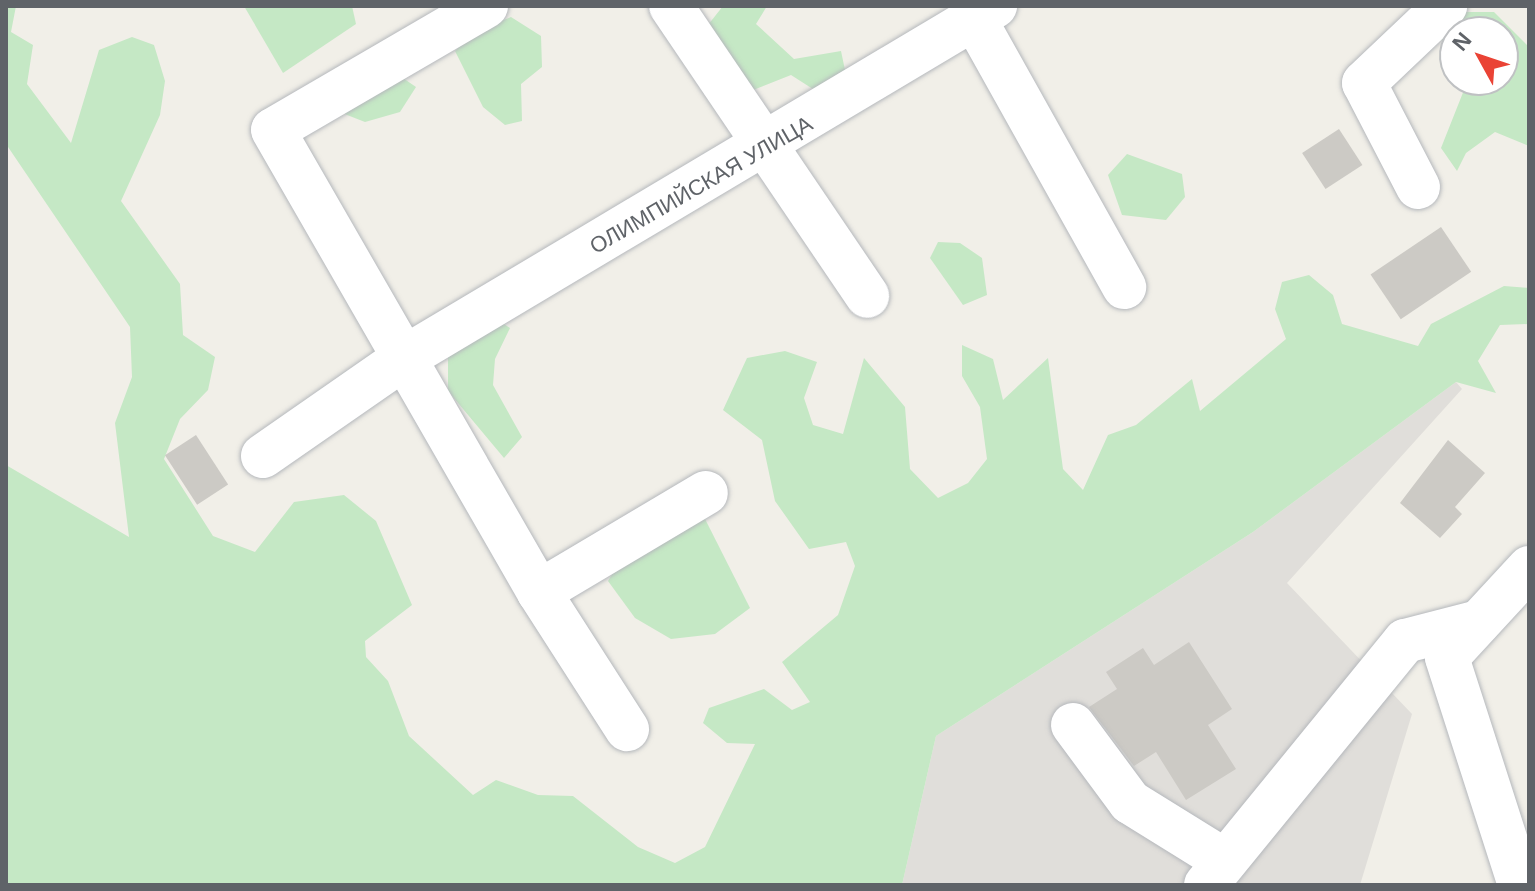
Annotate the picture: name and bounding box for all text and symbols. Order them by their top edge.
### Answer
north arrow [1439,16,1519,96]
text: N [1447,27,1476,56]
street label: ОЛИМПИЙСКАЯ УЛИЦА [585,110,817,260]

